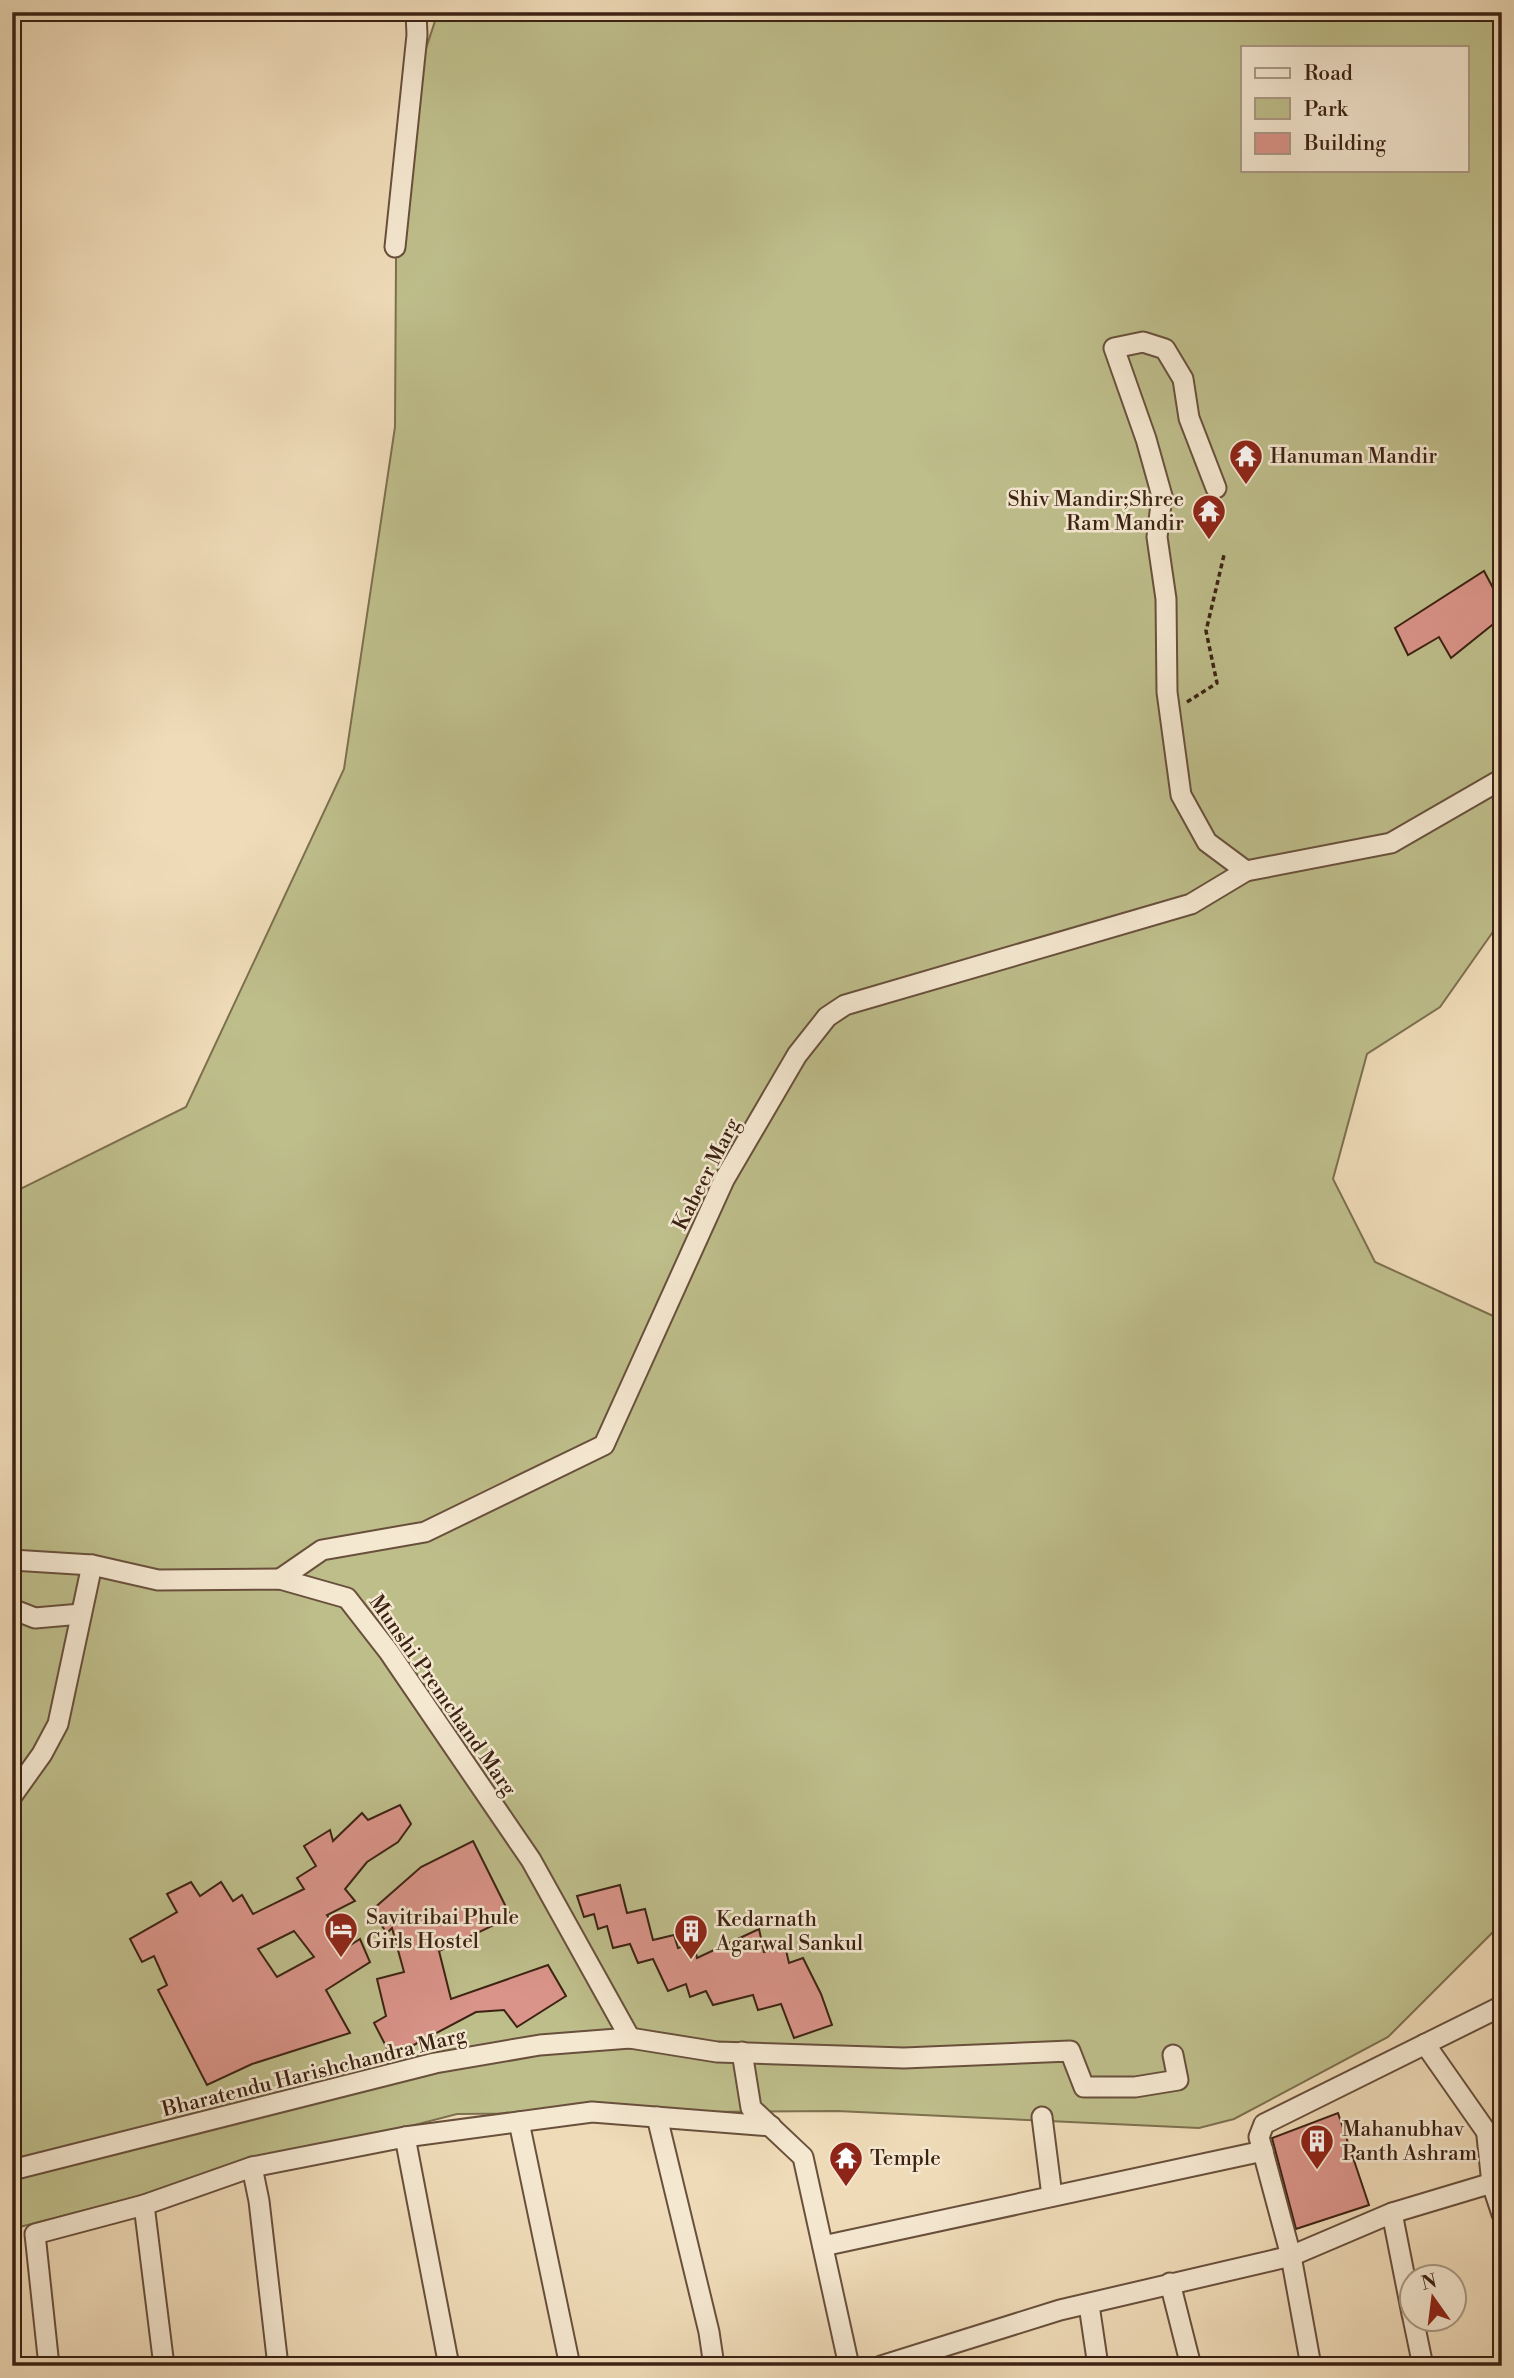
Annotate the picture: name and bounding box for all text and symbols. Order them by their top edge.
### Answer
legend [1241,46,1468,172]
text: Road [1304,61,1353,87]
text: Park [1304,97,1349,123]
text: Building [1303,131,1386,157]
temple icon: Hanuman Mandir [1227,437,1265,486]
place label: Hanuman Mandir [1270,444,1437,470]
place label: Shiv Mandir;Shree Ram Mandir [1008,487,1184,537]
temple icon: Shiv Mandir;Shree Ram Mandir [1190,492,1228,541]
street label: Kabeer Marg [668,1114,746,1235]
street label: Munshi Premchand Marg [363,1590,522,1801]
place label: Savitribai Phule Girls Hostel [366,1905,519,1955]
place label: Kedarnath Agarwal Sankul [715,1907,863,1957]
hotel icon: Savitribai Phule Girls Hostel [322,1910,360,1959]
building icon: Kedarnath Agarwal Sankul [672,1912,710,1961]
street label: Bharatendu Harishchandra Marg [158,2023,469,2124]
place label: Mahanubhav Panth Ashram [1342,2117,1477,2167]
building icon: Mahanubhav Panth Ashram [1298,2122,1336,2171]
temple icon: Temple [827,2139,865,2188]
place label: Temple [870,2146,941,2172]
north arrow [1398,2262,1468,2332]
text: N [1419,2269,1439,2296]

